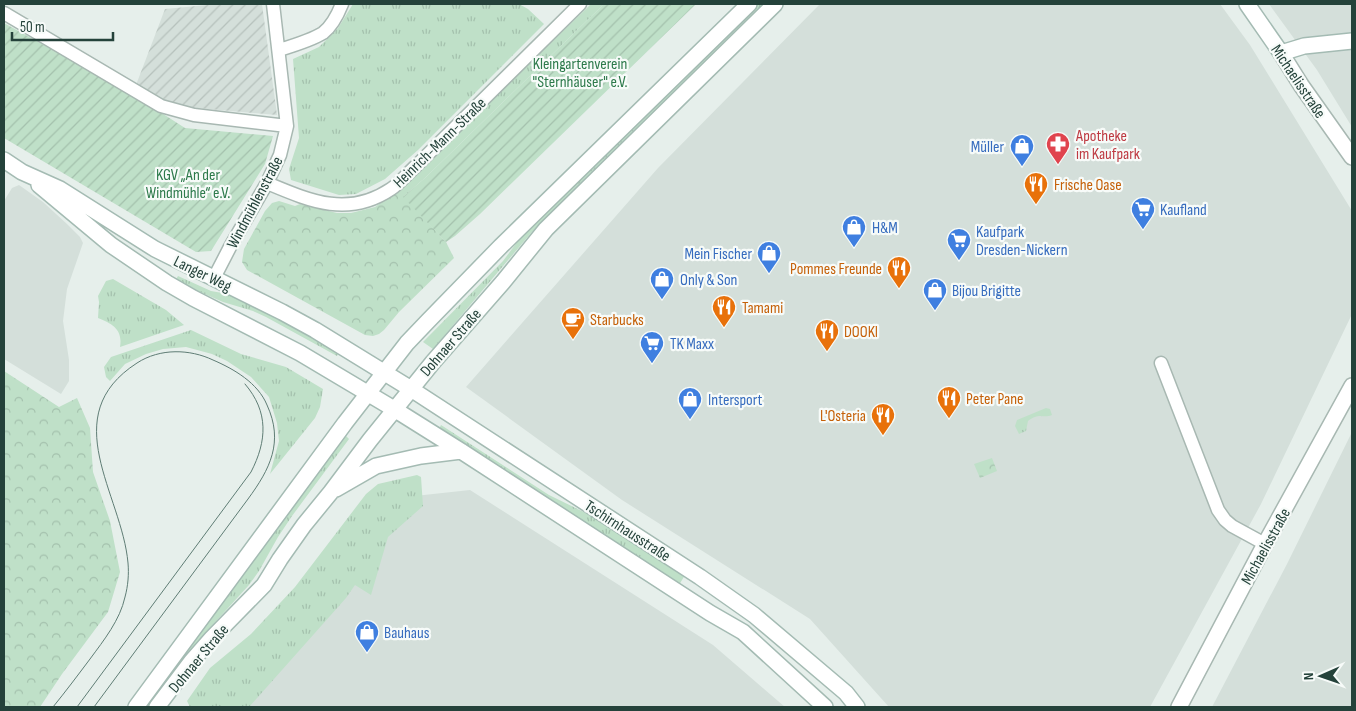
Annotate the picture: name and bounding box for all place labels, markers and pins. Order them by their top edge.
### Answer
place label: Apotheke im Kaufpark [1075,127,1140,164]
pharmacy icon: Apotheke im Kaufpark [1045,131,1071,165]
shop icon: Müller [1009,133,1035,167]
place label: Müller [971,138,1004,157]
restaurant icon: Frische Oase [1023,171,1049,205]
place label: Frische Oase [1054,176,1122,195]
supermarket icon: Kaufland [1130,196,1156,230]
place label: Kaufland [1160,201,1207,220]
shop icon: H&M [841,214,867,248]
place label: H&M [872,219,898,238]
place label: Kaufpark Dresden-Nickern [976,223,1068,260]
supermarket icon: Kaufpark Dresden-Nickern [946,227,972,261]
shop icon: Mein Fischer [756,240,782,274]
place label: Mein Fischer [684,245,752,264]
restaurant icon: Pommes Freunde [886,255,912,289]
place label: Pommes Freunde [790,260,882,279]
shop icon: Only & Son [649,266,675,300]
place label: Only & Son [680,271,737,290]
shop icon: Bijou Brigitte [922,277,948,311]
place label: Bijou Brigitte [952,282,1021,301]
restaurant icon: Tamami [711,294,737,328]
place label: Tamami [742,299,783,318]
cafe icon: Starbucks [560,306,586,340]
place label: Starbucks [590,311,644,330]
restaurant icon: DOOKI [814,318,840,352]
place label: DOOKI [844,323,878,342]
supermarket icon: TK Maxx [639,330,665,364]
place label: TK Maxx [670,335,714,354]
restaurant icon: Peter Pane [936,385,962,419]
shop icon: Intersport [677,386,703,420]
place label: Peter Pane [966,390,1023,409]
place label: Intersport [708,391,763,410]
restaurant icon: L'Osteria [870,402,896,436]
place label: L'Osteria [820,407,866,426]
shop icon: Bauhaus [354,619,380,653]
place label: Bauhaus [384,624,430,643]

